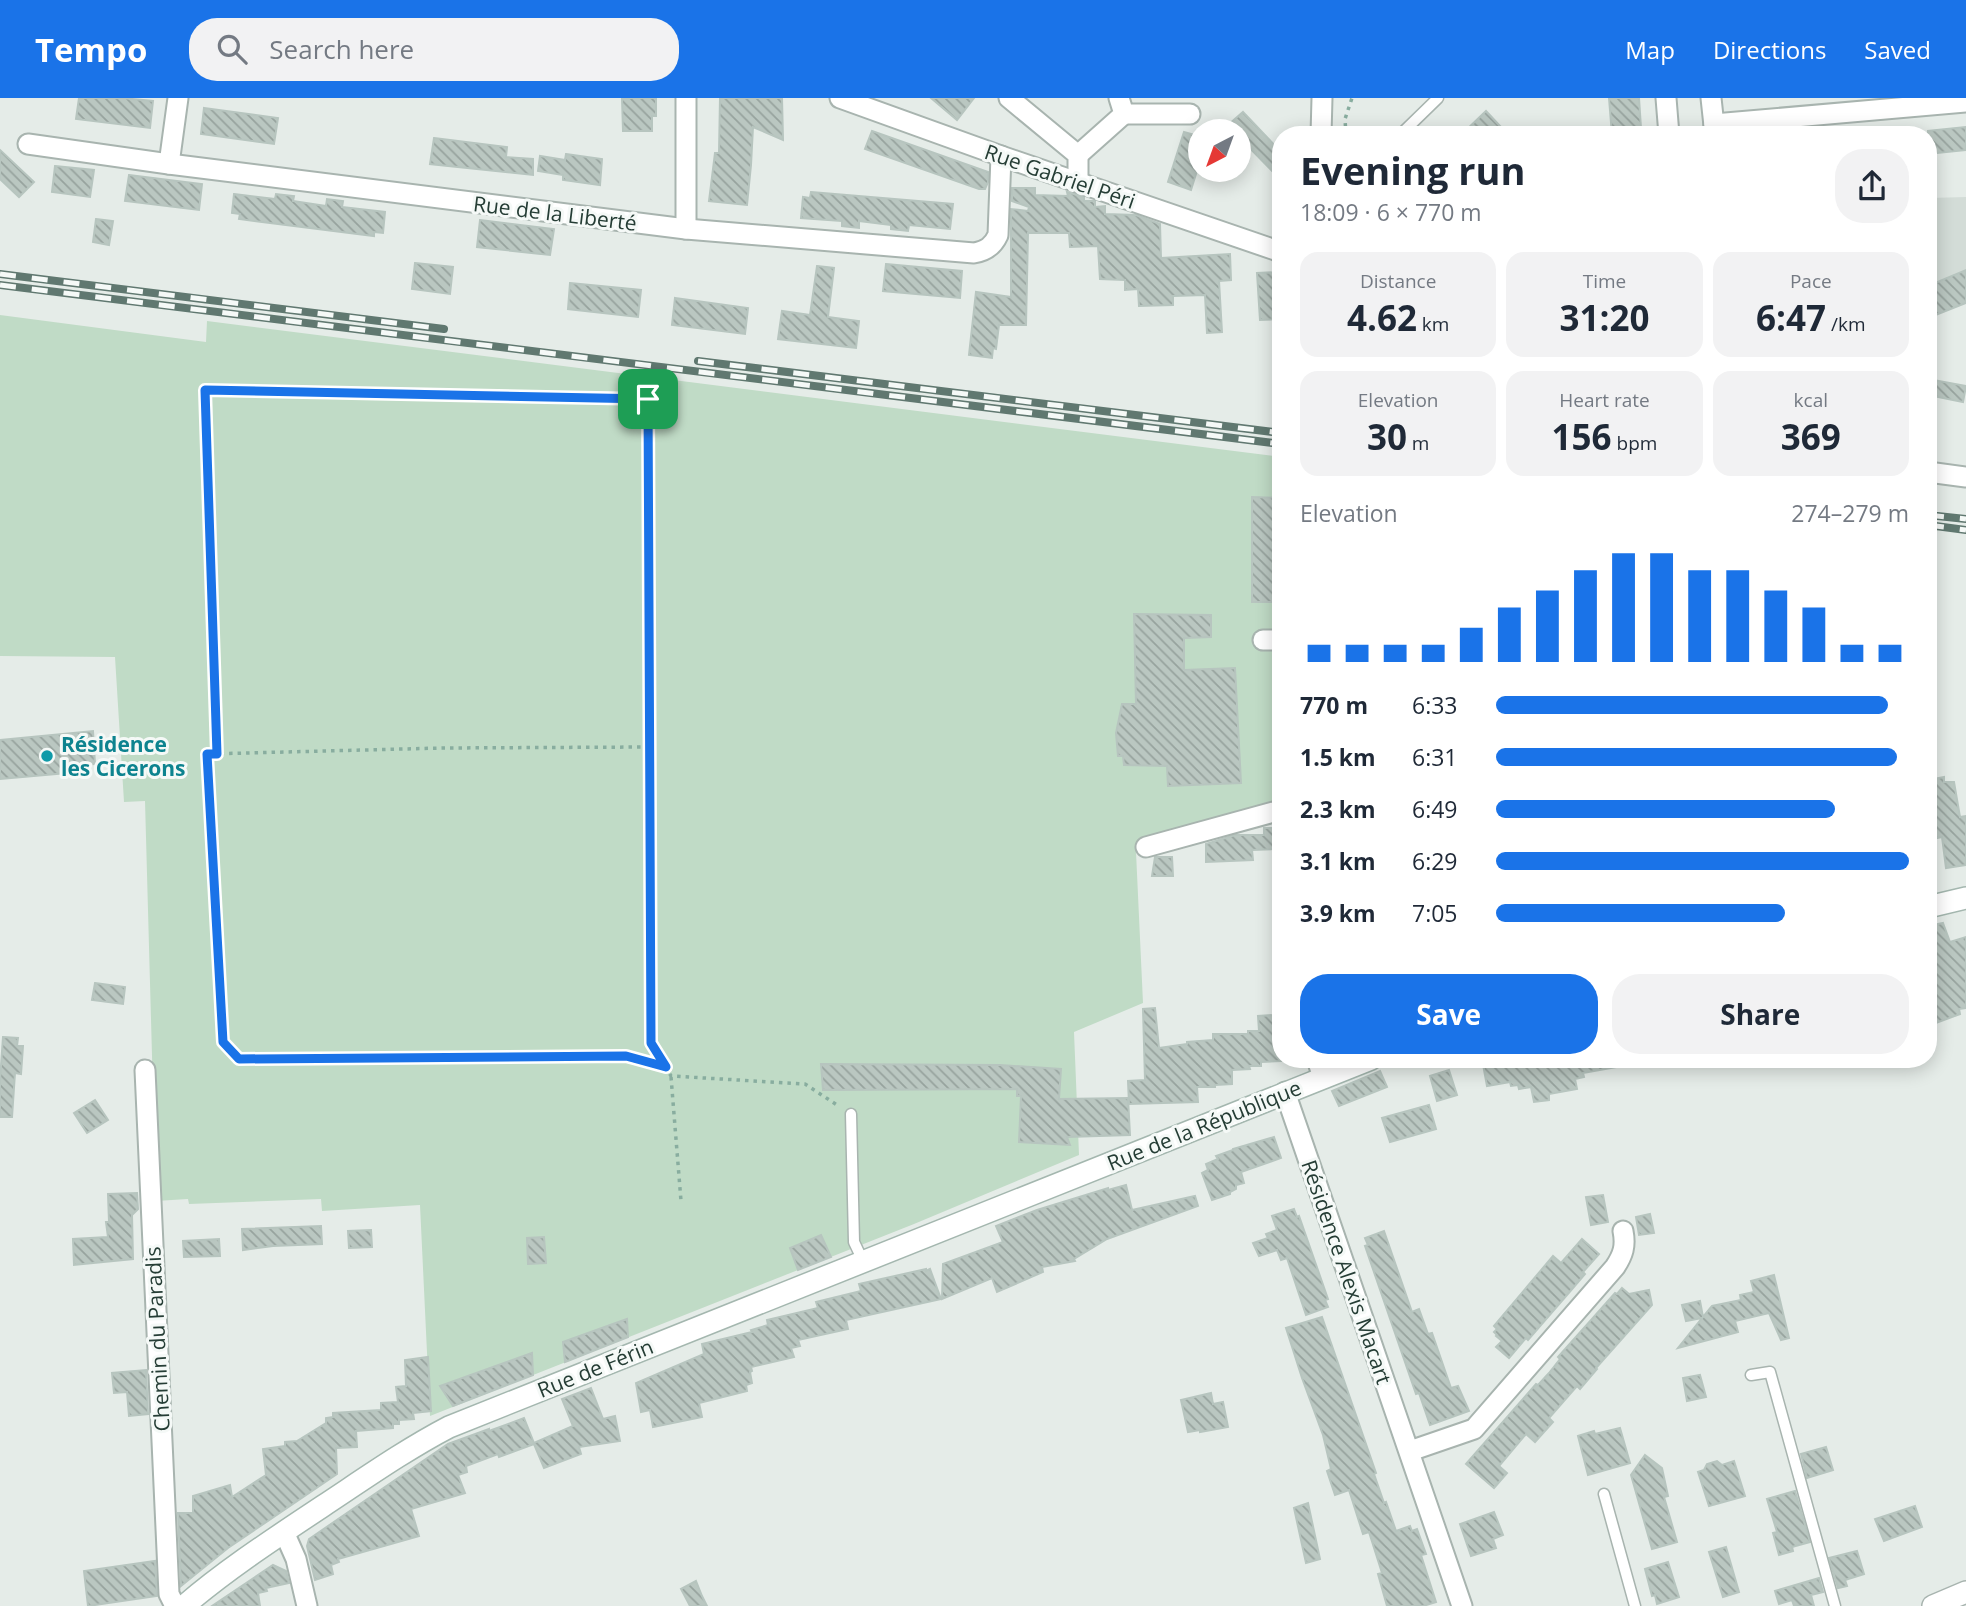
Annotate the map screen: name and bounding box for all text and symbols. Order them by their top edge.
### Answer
search box [189,18,679,81]
text: Tempo [35,27,147,72]
icon: search [213,30,251,68]
text: Search here [269,31,414,67]
text: Map [1625,33,1675,66]
text: Directions [1713,33,1826,66]
text: Saved [1864,33,1931,66]
north arrow [1188,119,1251,182]
map controls [1188,119,1251,182]
street label: Rue Gabriel Péri [981,137,1139,215]
text: Evening run [1300,144,1525,196]
button: share [1835,149,1909,223]
street label: Rue de la Liberté [472,189,638,237]
text: 18:09 · 6 × 770 m [1300,196,1482,228]
text: Distance [1360,268,1436,294]
text: Time [1583,268,1626,294]
text: Pace [1790,268,1832,294]
text: 4.62 [1347,294,1417,341]
text: 31:20 [1559,294,1650,341]
text: 6:47 [1756,294,1826,341]
text: km [1417,311,1449,337]
text: /km [1826,311,1866,337]
pin [618,369,678,429]
icon: arrive [629,380,667,418]
text: Elevation [1358,387,1439,413]
text: Heart rate [1559,387,1650,413]
text: kcal [1794,387,1828,413]
text: 30 [1367,413,1407,460]
text: 156 [1552,413,1612,460]
text: 369 [1781,413,1841,460]
text: m [1407,430,1429,456]
text: bpm [1612,430,1657,456]
text: Elevation [1300,497,1398,529]
text: 274–279 m [1791,497,1909,529]
text: 770 m [1300,689,1368,721]
text: 6:33 [1412,689,1458,721]
place label: Résidence les Cicerons [61,730,185,782]
text: 1.5 km [1300,741,1376,773]
text: 6:31 [1412,741,1458,773]
marker: Résidence les Cicerons [39,748,55,764]
text: 2.3 km [1300,793,1376,825]
text: 6:49 [1412,793,1458,825]
text: 3.1 km [1300,845,1376,877]
text: 6:29 [1412,845,1458,877]
text: 3.9 km [1300,897,1376,929]
text: 7:05 [1412,897,1458,929]
button: Save [1300,974,1598,1054]
button: Share [1612,974,1909,1054]
street label: Rue de la République [1103,1073,1305,1177]
street label: Résidence Alexis Macart [1295,1156,1399,1388]
street label: Chemin du Paradis [138,1246,176,1432]
street label: Rue de Férin [533,1332,657,1404]

